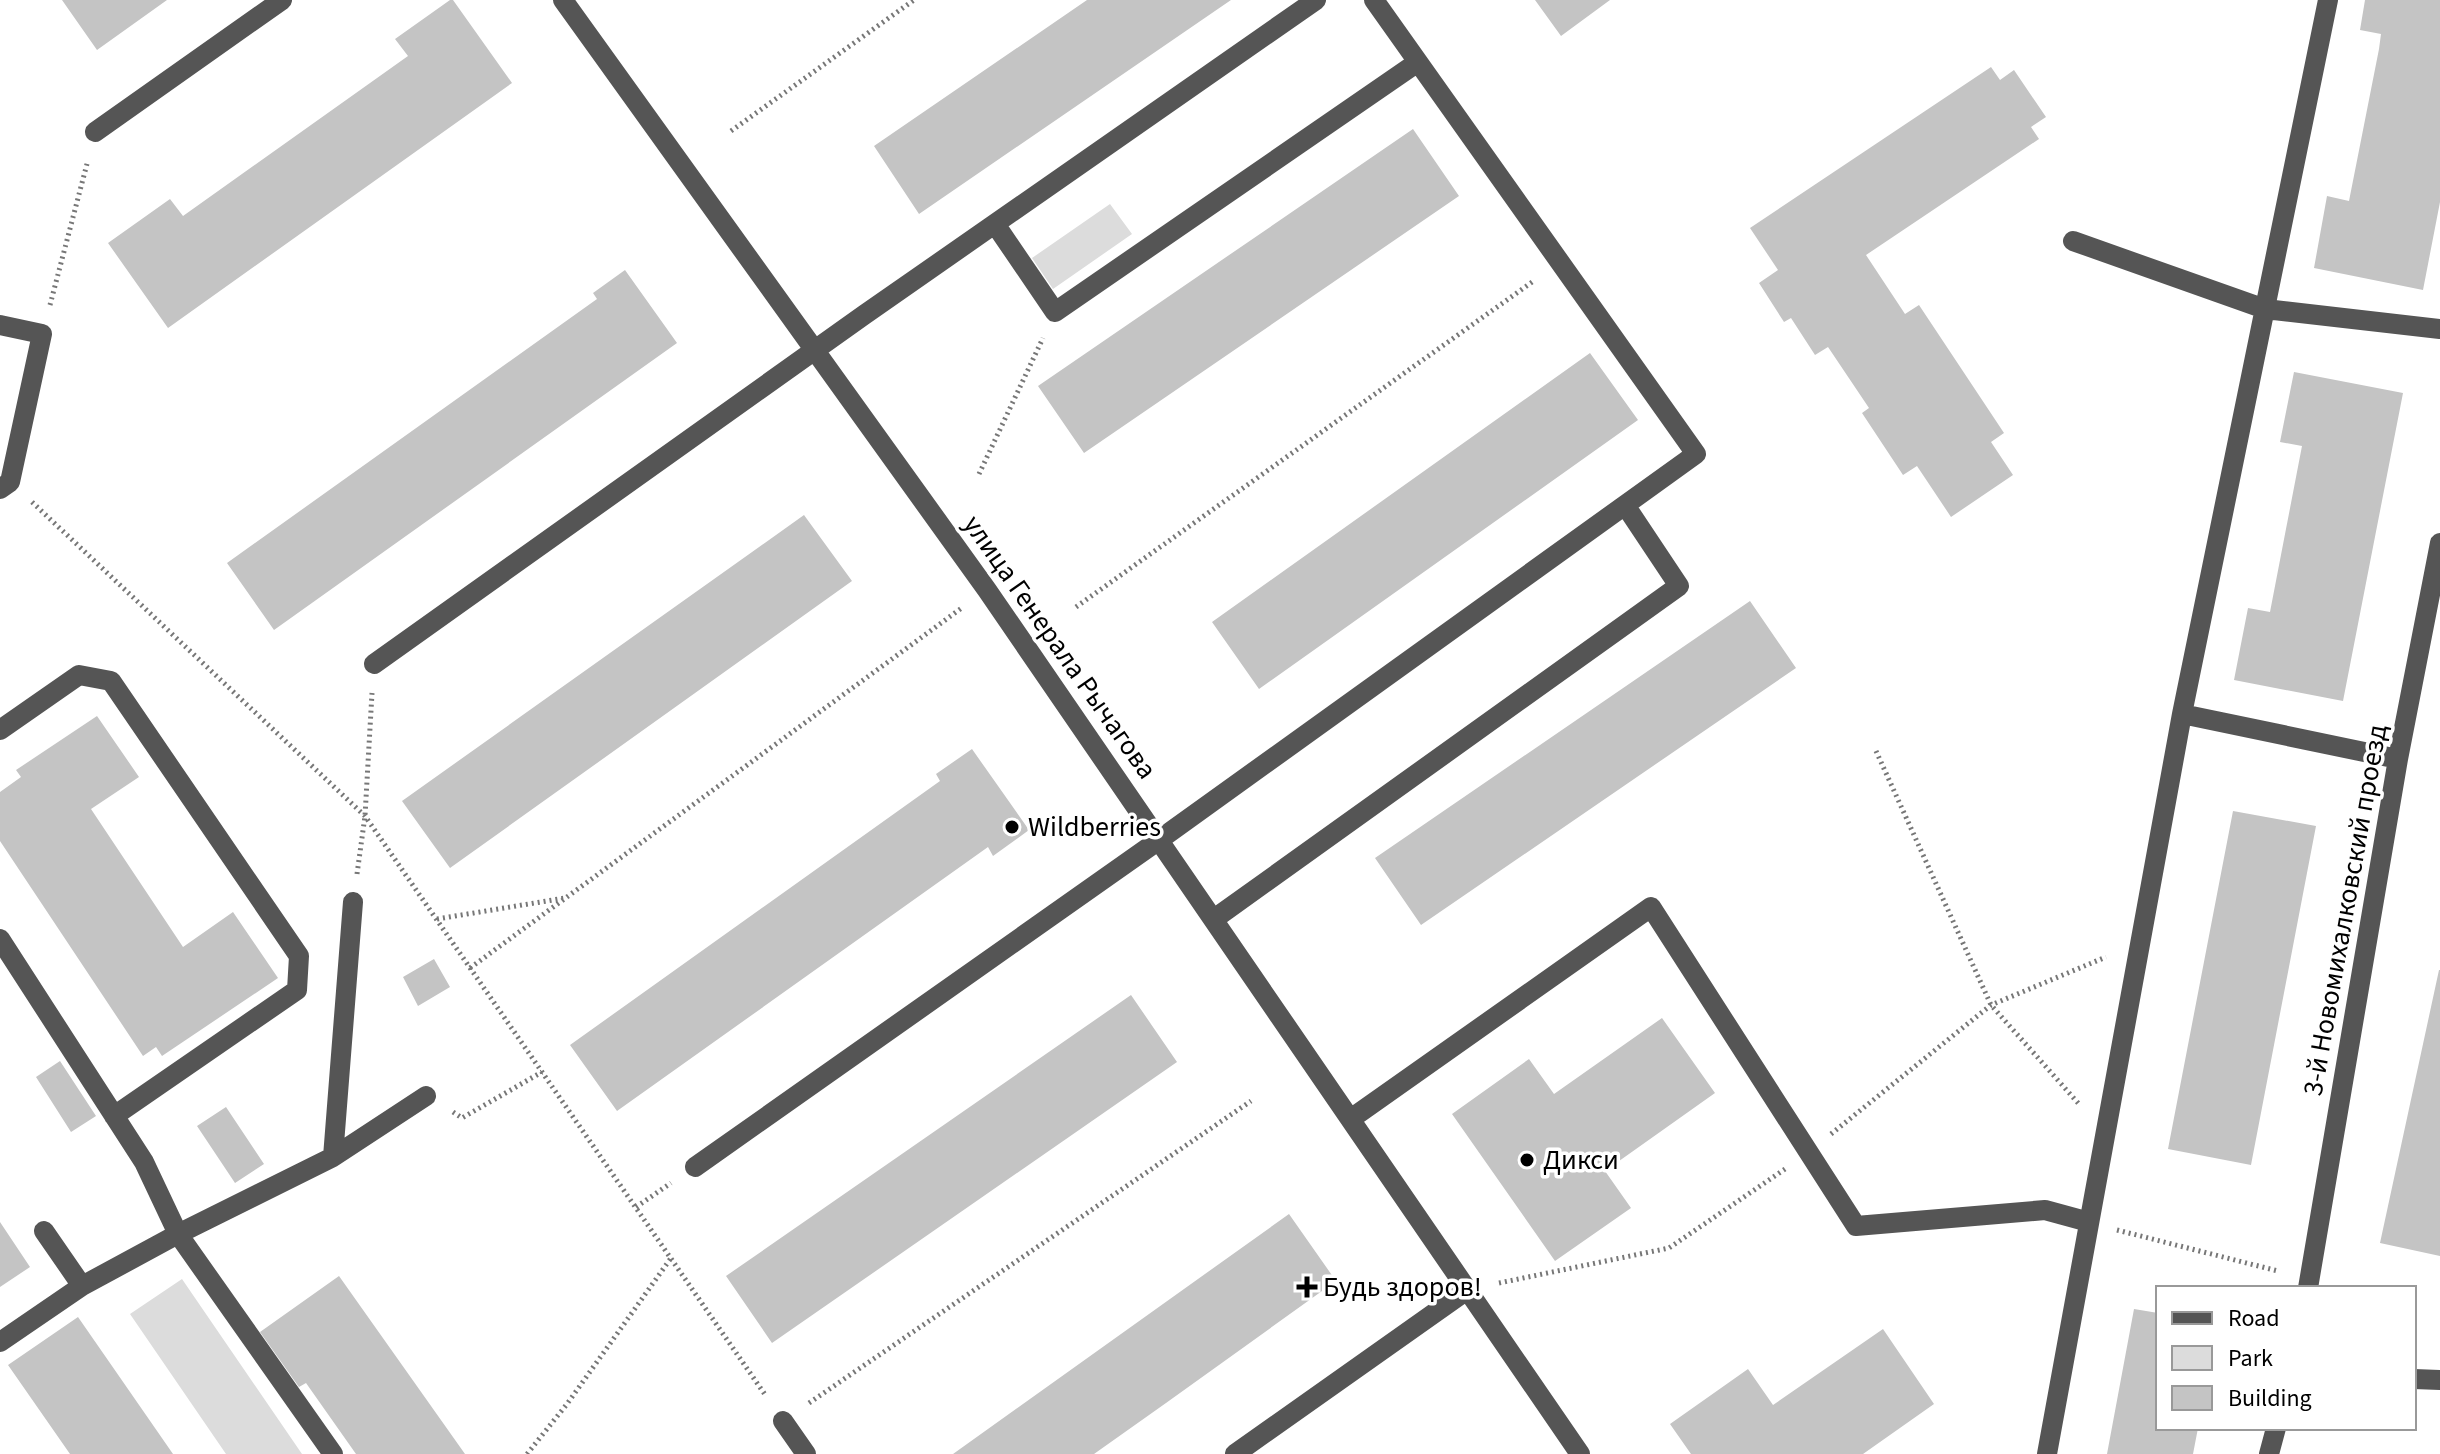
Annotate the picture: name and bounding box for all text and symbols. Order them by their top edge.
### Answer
street label: улица Генерала Рычагова [953,507,1167,787]
street label: 3-й Новомихалковский проезд [2293,721,2397,1099]
place label: Wildberries [1028,807,1161,847]
marker: Wildberries [1003,818,1021,836]
place label: Дикси [1543,1140,1619,1180]
marker: Дикси [1518,1151,1536,1169]
place label: Будь здоров! [1323,1267,1482,1307]
marker: Будь здоров! [1298,1278,1316,1296]
legend [2156,1286,2416,1430]
text: Road [2228,1301,2280,1336]
text: Park [2228,1341,2273,1376]
text: Building [2228,1381,2312,1416]

